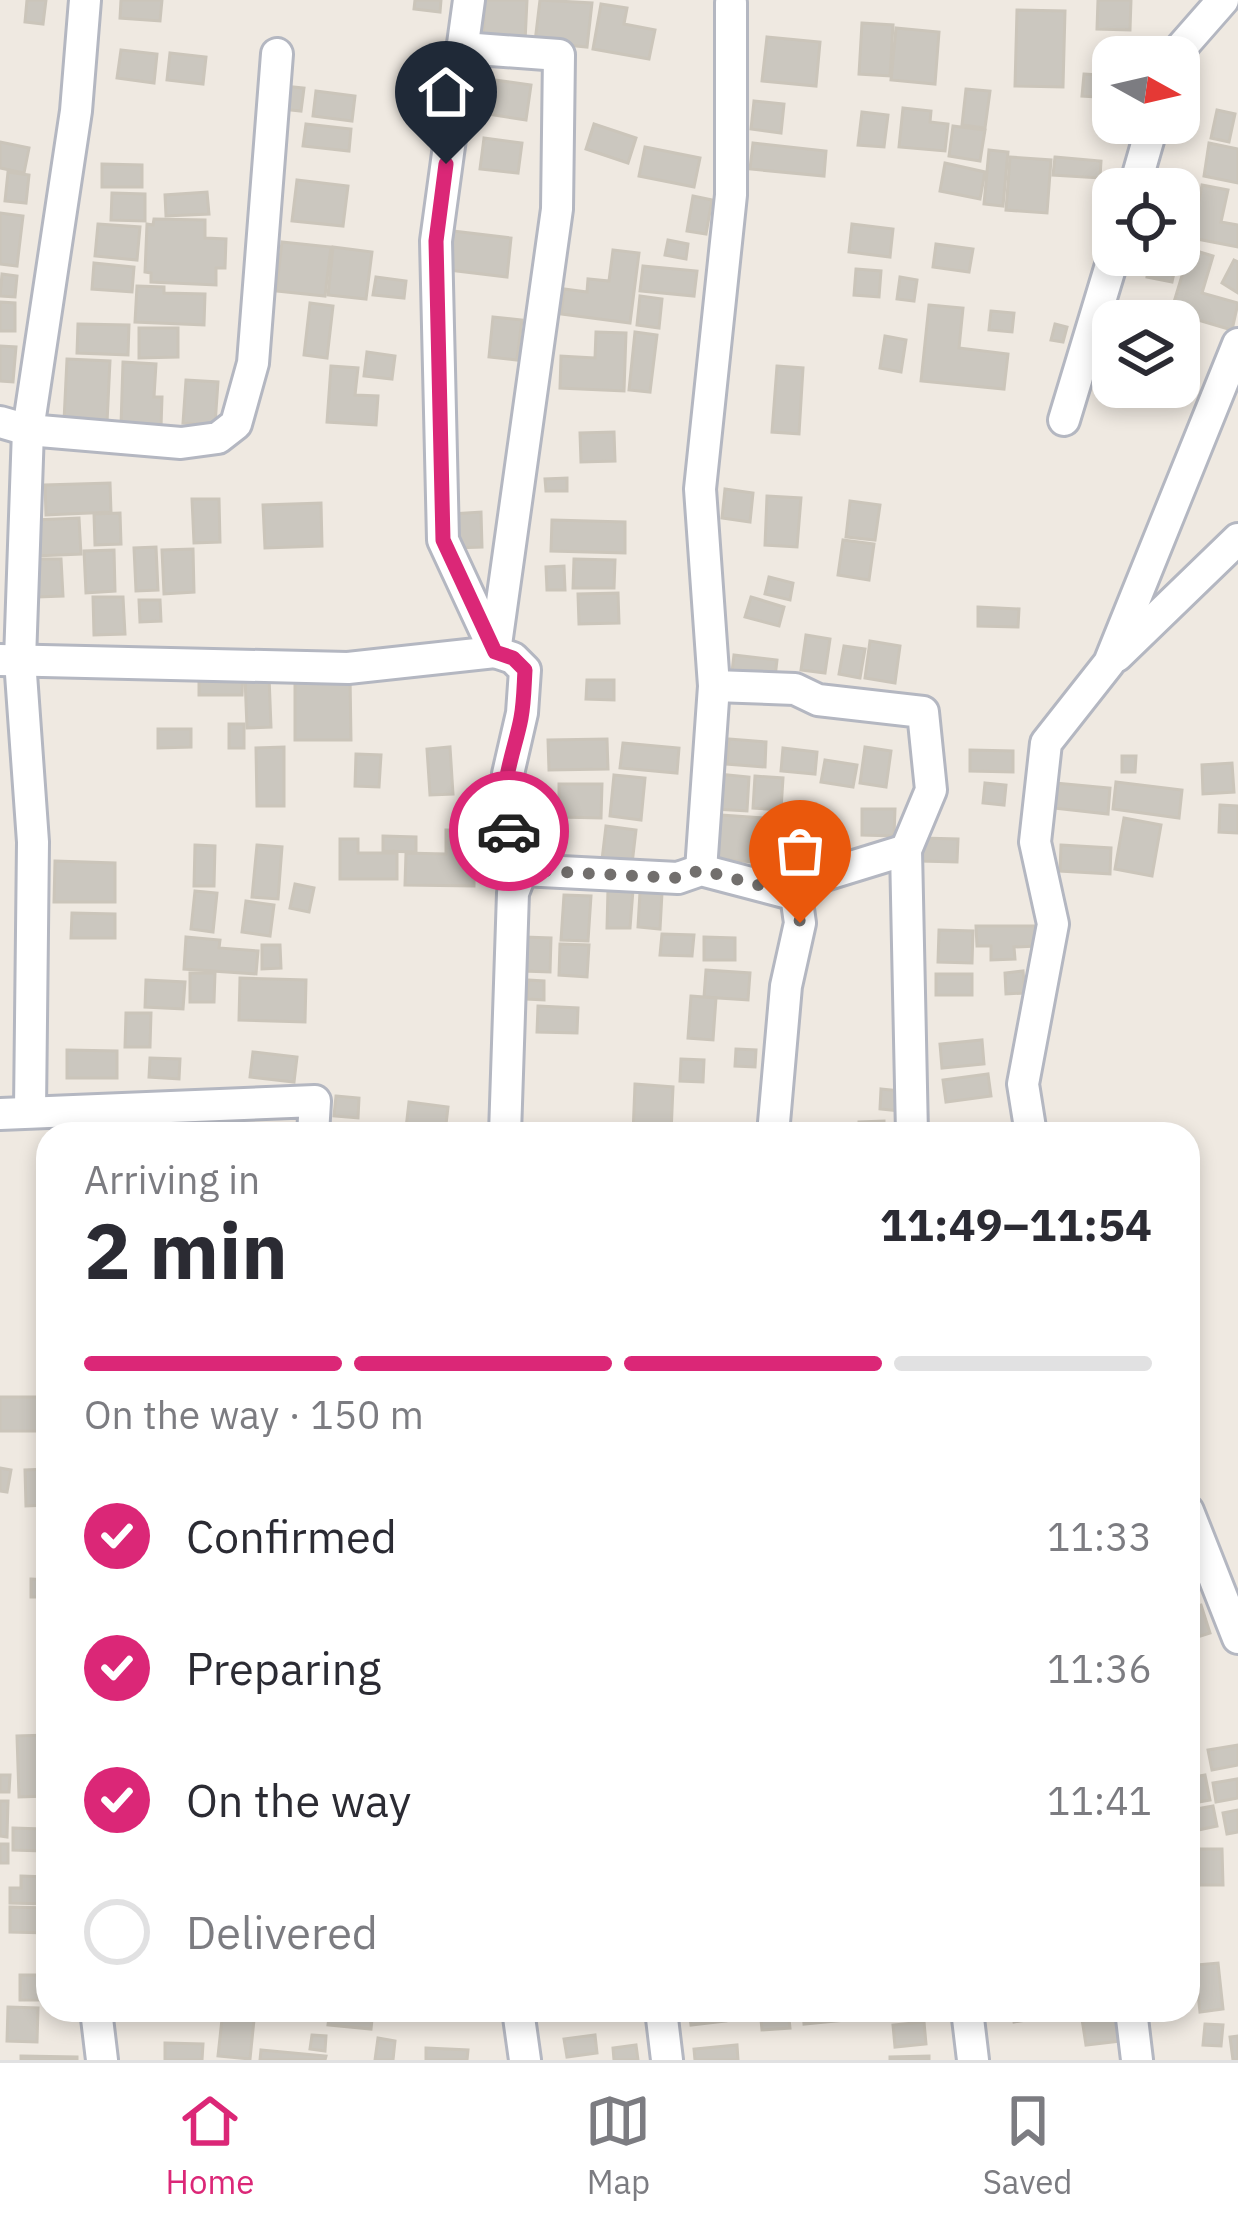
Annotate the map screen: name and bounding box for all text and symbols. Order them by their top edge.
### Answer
north arrow [1092,36,1200,144]
map controls [1092,36,1200,408]
pin [395,41,497,164]
icon: home [413,59,479,125]
button: locate [1092,168,1200,276]
button: layers [1092,300,1200,408]
courier [449,771,569,891]
icon: car [476,798,542,864]
pin [749,800,851,923]
icon: bag [767,818,833,884]
text: Arriving in [84,1154,260,1205]
text: 11:49–11:54 [880,1195,1152,1253]
text: 2 min [84,1199,288,1300]
text: On the way · 150 m [84,1389,424,1440]
icon: check [84,1503,150,1569]
text: Confirmed [186,1507,397,1565]
text: 11:33 [1047,1511,1152,1562]
icon: check [84,1635,150,1701]
text: Preparing [186,1639,381,1697]
text: 11:36 [1047,1643,1152,1694]
icon: check [84,1767,150,1833]
text: On the way [186,1771,411,1829]
text: 11:41 [1047,1775,1152,1826]
text: Delivered [186,1903,378,1961]
tab: Home [166,2088,254,2203]
tab: Map [585,2088,651,2203]
tab: Saved [983,2088,1072,2203]

